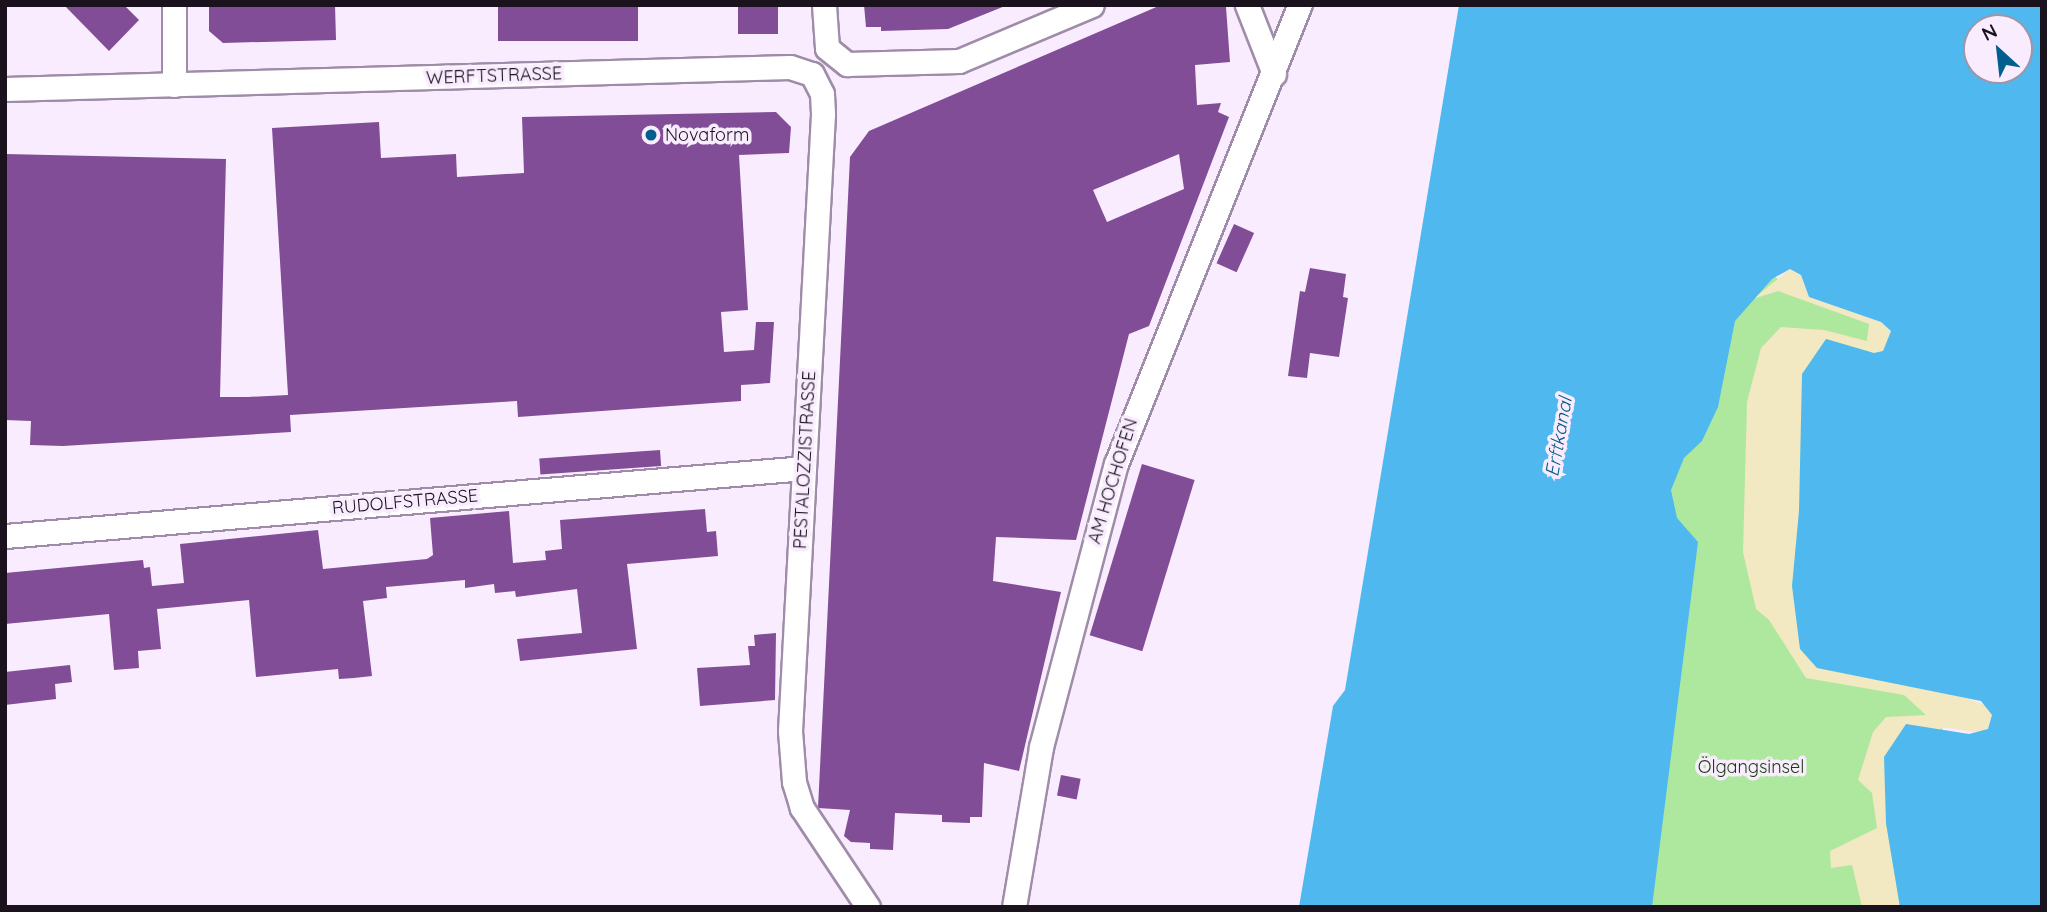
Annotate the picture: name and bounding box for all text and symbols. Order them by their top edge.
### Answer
north arrow [1963,14,2033,84]
text: N [1978,18,2001,46]
street label: WERFTSTRASSE [426,63,562,89]
place label: Novaform [665,124,749,146]
marker: Novaform [643,127,659,143]
street label: PESTALOZZISTRASSE [790,370,820,550]
water label: Erftkanal [1541,396,1577,478]
street label: AM HOCHOFEN [1084,416,1142,546]
street label: RUDOLFSTRASSE [331,485,479,519]
park label: Ölgangsinsel [1698,756,1804,778]

